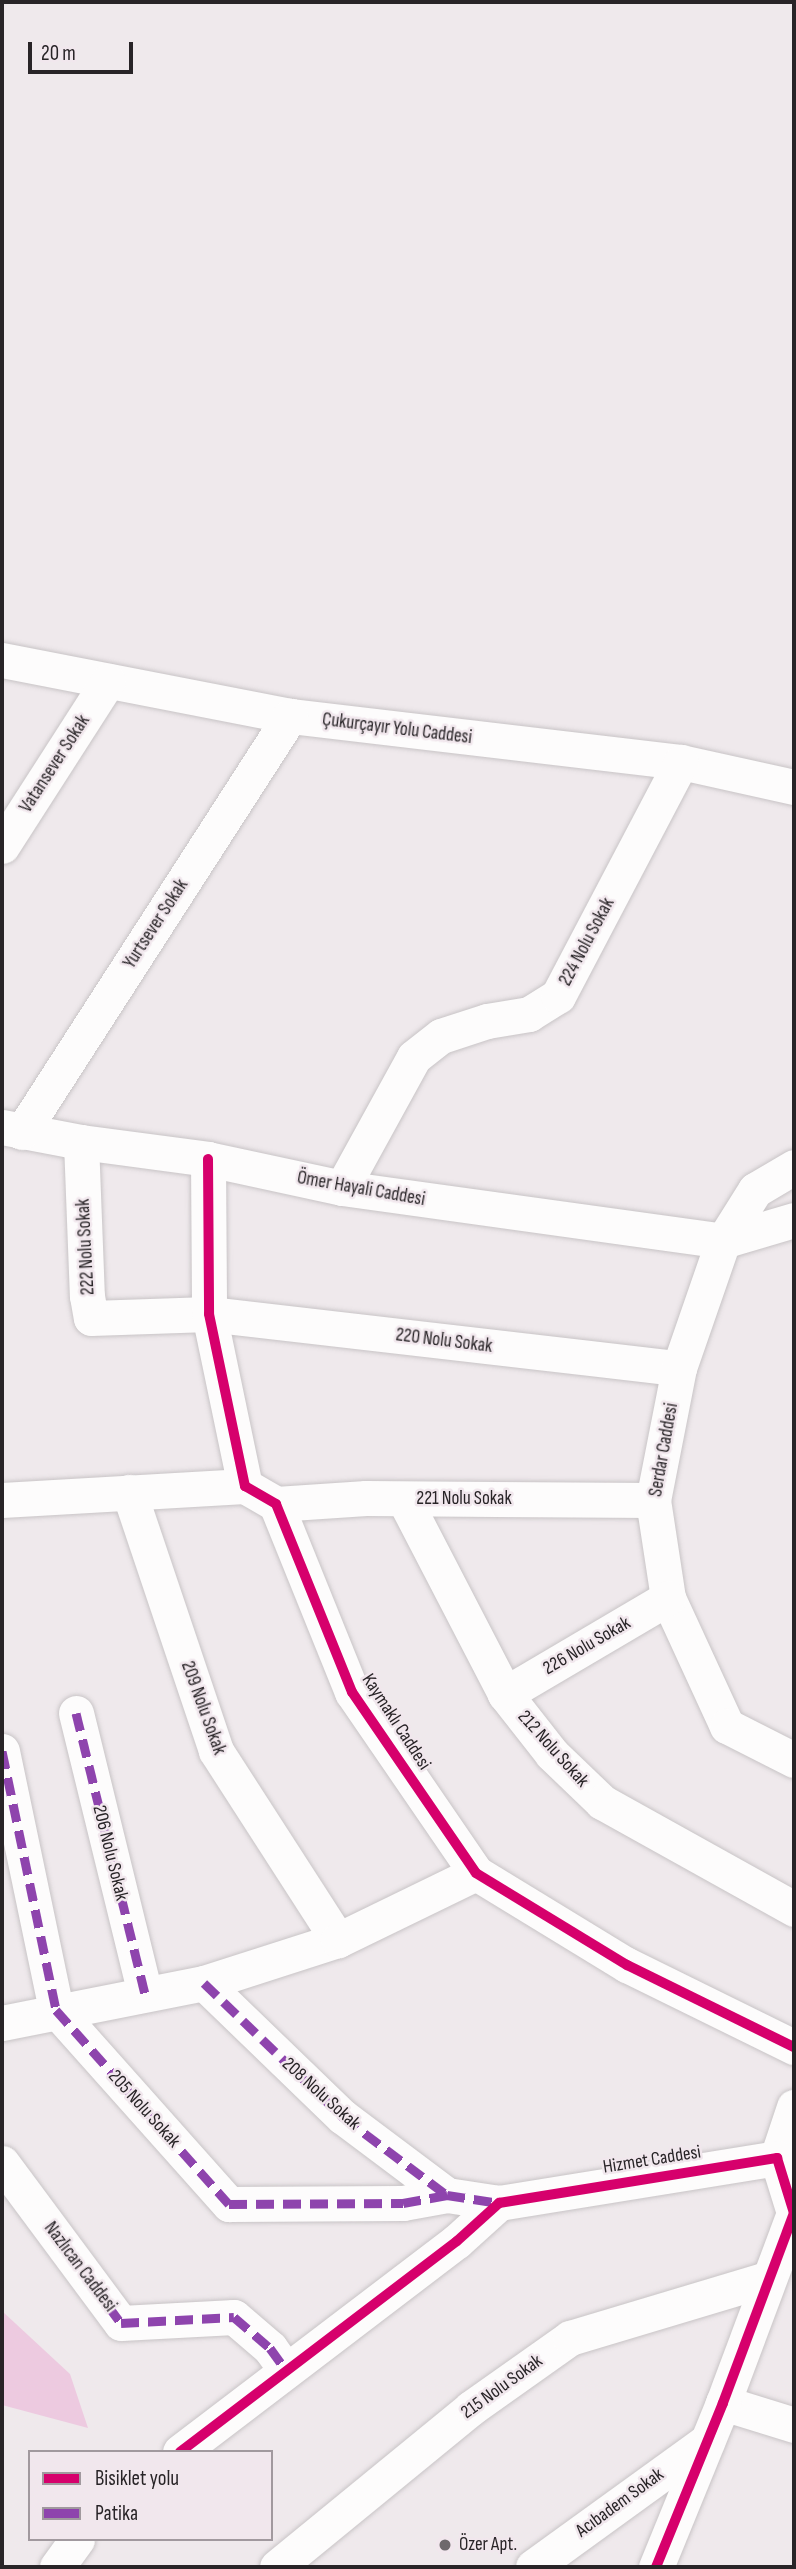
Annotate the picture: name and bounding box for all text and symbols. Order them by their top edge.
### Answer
scale bar [32,28,136,72]
text: 20 m [41,41,76,66]
street label: Çukurçayır Yolu Caddesi [321,709,473,749]
street label: Vatansever Sokak [15,711,95,817]
street label: Yurtsever Sokak [119,875,193,973]
street label: 224 Nolu Sokak [554,894,620,990]
street label: Ömer Hayali Caddesi [295,1167,427,1211]
street label: 222 Nolu Sokak [72,1198,100,1296]
street label: 220 Nolu Sokak [394,1324,494,1358]
street label: Serdar Caddesi [645,1401,683,1499]
street label: 221 Nolu Sokak [416,1488,512,1510]
street label: 226 Nolu Sokak [539,1612,635,1680]
street label: 209 Nolu Sokak [176,1658,230,1758]
street label: Kaymaklı Caddesi [357,1670,435,1774]
street label: 212 Nolu Sokak [513,1706,593,1792]
street label: 206 Nolu Sokak [87,1803,133,1903]
street label: 208 Nolu Sokak [277,2053,365,2135]
street label: 205 Nolu Sokak [103,2065,185,2153]
street label: Hizmet Caddesi [601,2141,703,2179]
street label: Nazlıcan Caddesi [39,2218,121,2316]
street label: 215 Nolu Sokak [457,2350,547,2424]
legend [28,2450,273,2541]
street label: Acıbadem Sokak [572,2463,668,2543]
text: Bisiklet yolu [95,2466,179,2491]
text: Patika [95,2501,138,2526]
place label: Özer Apt. [459,2534,517,2556]
marker: Özer Apt. [437,2537,453,2553]

